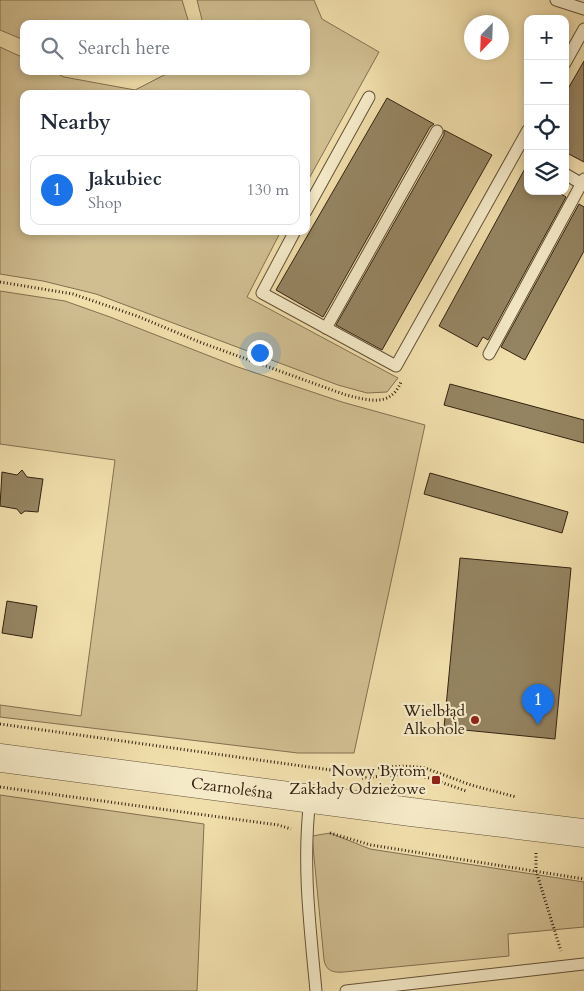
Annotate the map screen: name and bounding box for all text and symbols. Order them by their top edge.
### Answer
north arrow [464,15,509,60]
map controls [524,15,569,195]
button: + [524,15,569,60]
search box [20,20,310,75]
icon: search [38,34,66,62]
text: Search here [78,35,170,61]
button: − [524,60,569,105]
button: locate [524,105,569,150]
text: Nearby [40,108,111,137]
button: layers [524,150,569,195]
text: Jakubiec [88,166,162,192]
text: 1 [53,179,61,201]
text: 130 m [247,179,289,201]
text: Shop [88,192,122,214]
your location [247,340,273,366]
pin: 1 [522,684,554,725]
place label: Wielbłąd Alkohole [402,700,465,740]
marker: Wielbłąd Alkohole [469,714,481,726]
place label: Nowy Bytom Zakłady Odzieżowe [289,760,426,800]
street label: Czarnoleśna [190,772,274,805]
marker: Nowy Bytom Zakłady Odzieżowe [430,774,442,786]

